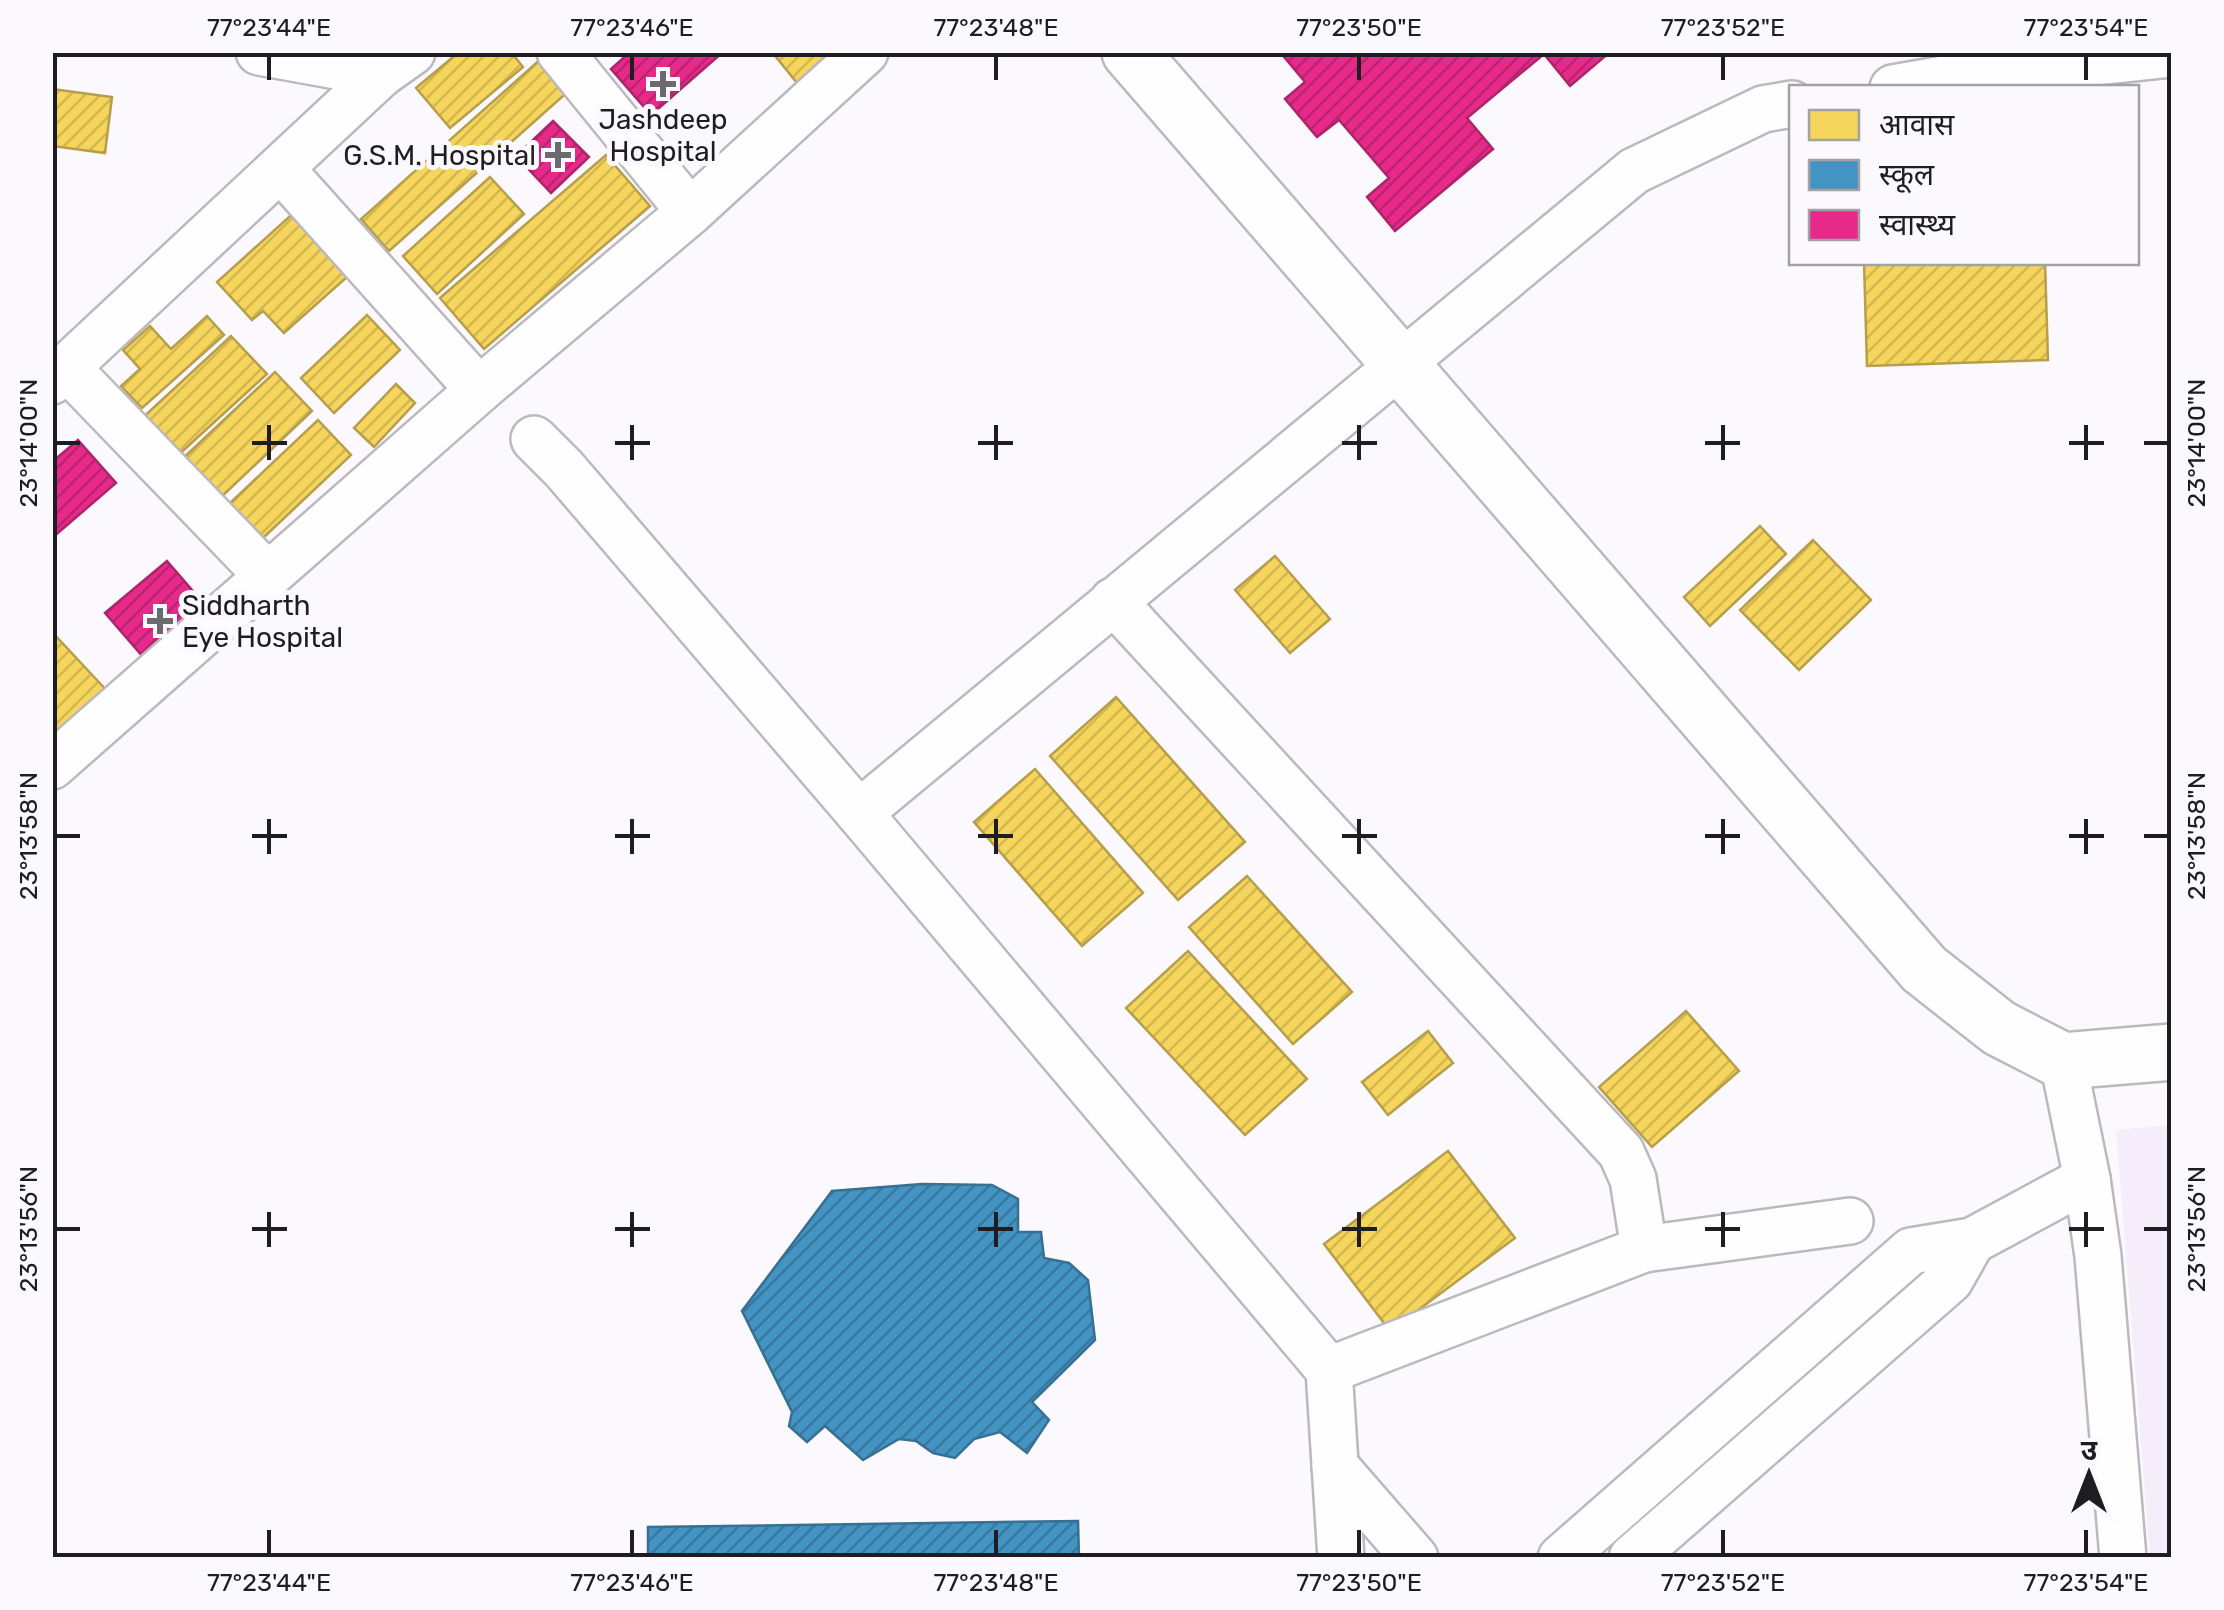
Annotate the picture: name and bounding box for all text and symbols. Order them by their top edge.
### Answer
text: 77°23'44"E [207,13,331,42]
text: 77°23'46"E [570,13,694,42]
text: 77°23'48"E [933,13,1059,42]
text: 77°23'50"E [1296,13,1422,42]
text: 77°23'52"E [1661,13,1785,42]
text: 77°23'54"E [2024,13,2148,42]
marker: Jashdeep Hospital [650,71,676,97]
legend [1789,85,2139,265]
place label: Jashdeep Hospital [598,103,728,168]
text: आवास [1879,107,1955,143]
place label: G.S.M. Hospital [343,139,536,172]
marker: G.S.M. Hospital [545,142,571,168]
text: स्कूल [1879,157,1935,194]
text: स्वास्थ्य [1879,207,1956,243]
text: 23°14'00"N [14,379,43,507]
text: 23°14'00"N [2182,379,2211,507]
place label: Siddharth Eye Hospital [182,589,343,654]
marker: Siddharth Eye Hospital [147,608,173,634]
text: 23°13'58"N [14,772,43,900]
text: 23°13'58"N [2182,772,2211,900]
text: 23°13'56"N [14,1166,43,1292]
text: 23°13'56"N [2182,1166,2211,1292]
north arrow [2039,1425,2139,1525]
text: उ [2081,1434,2098,1467]
text: 77°23'44"E [207,1568,331,1597]
text: 77°23'46"E [570,1568,694,1597]
text: 77°23'48"E [933,1568,1059,1597]
text: 77°23'50"E [1296,1568,1422,1597]
text: 77°23'52"E [1661,1568,1785,1597]
text: 77°23'54"E [2024,1568,2148,1597]

